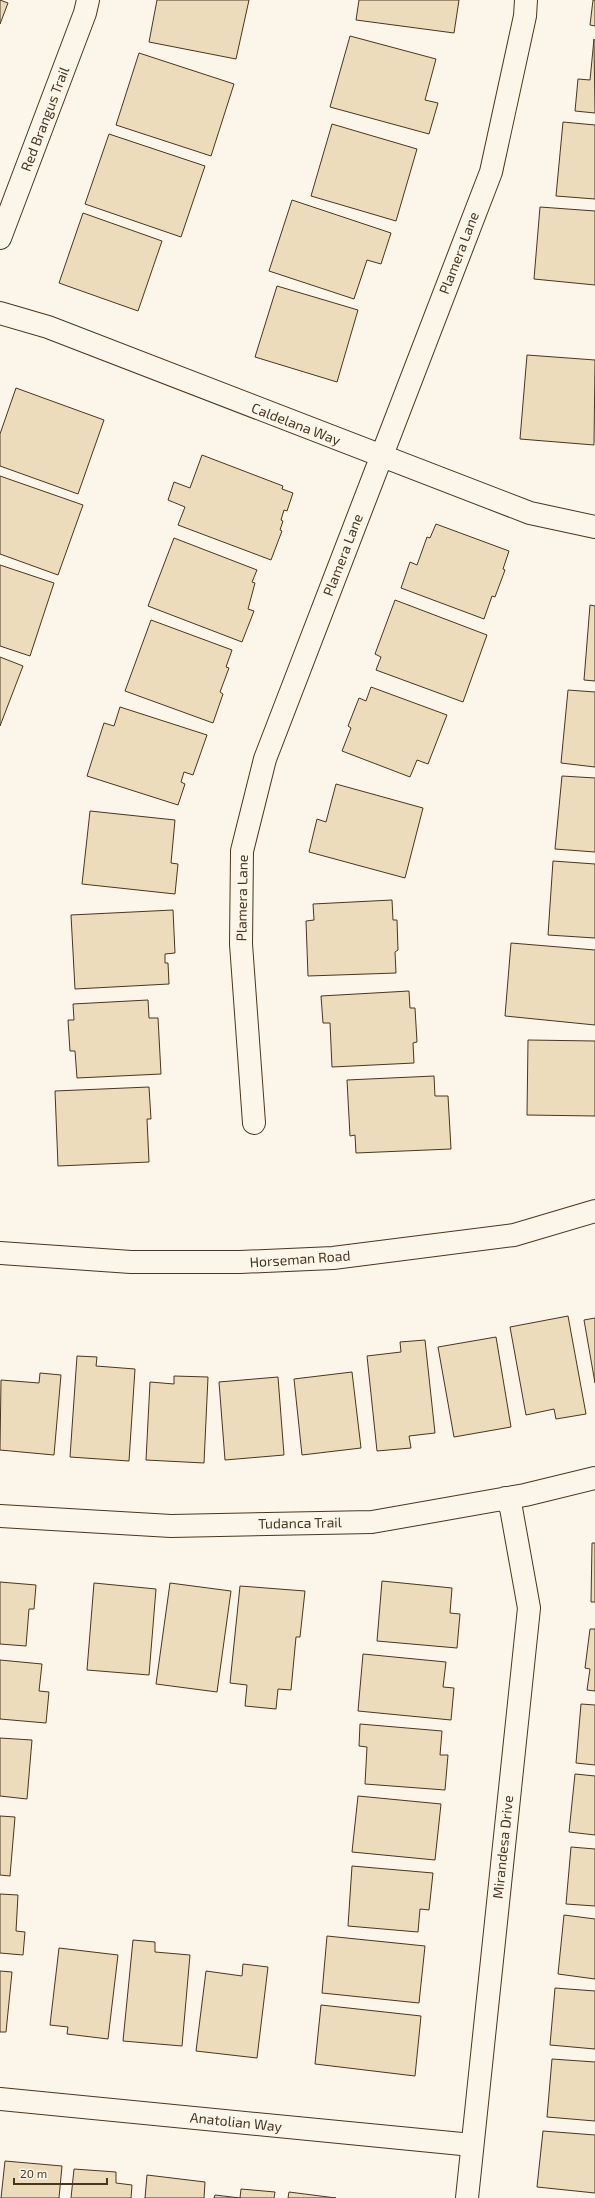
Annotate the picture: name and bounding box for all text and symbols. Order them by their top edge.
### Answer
street label: Red Brangus Trail [17,63,73,174]
street label: Plamera Lane [435,209,482,296]
street label: Caldelana Way [249,399,344,449]
street label: Plamera Lane [319,511,366,598]
street label: Plamera Lane [232,854,251,942]
street label: Horseman Road [249,1246,351,1271]
street label: Tudanca Trail [258,1513,343,1532]
street label: Mirandesa Drive [489,1794,516,1899]
street label: Anatolian Way [189,2108,283,2135]
scale bar [14,2160,107,2186]
text: 20 m [20,2166,47,2180]

